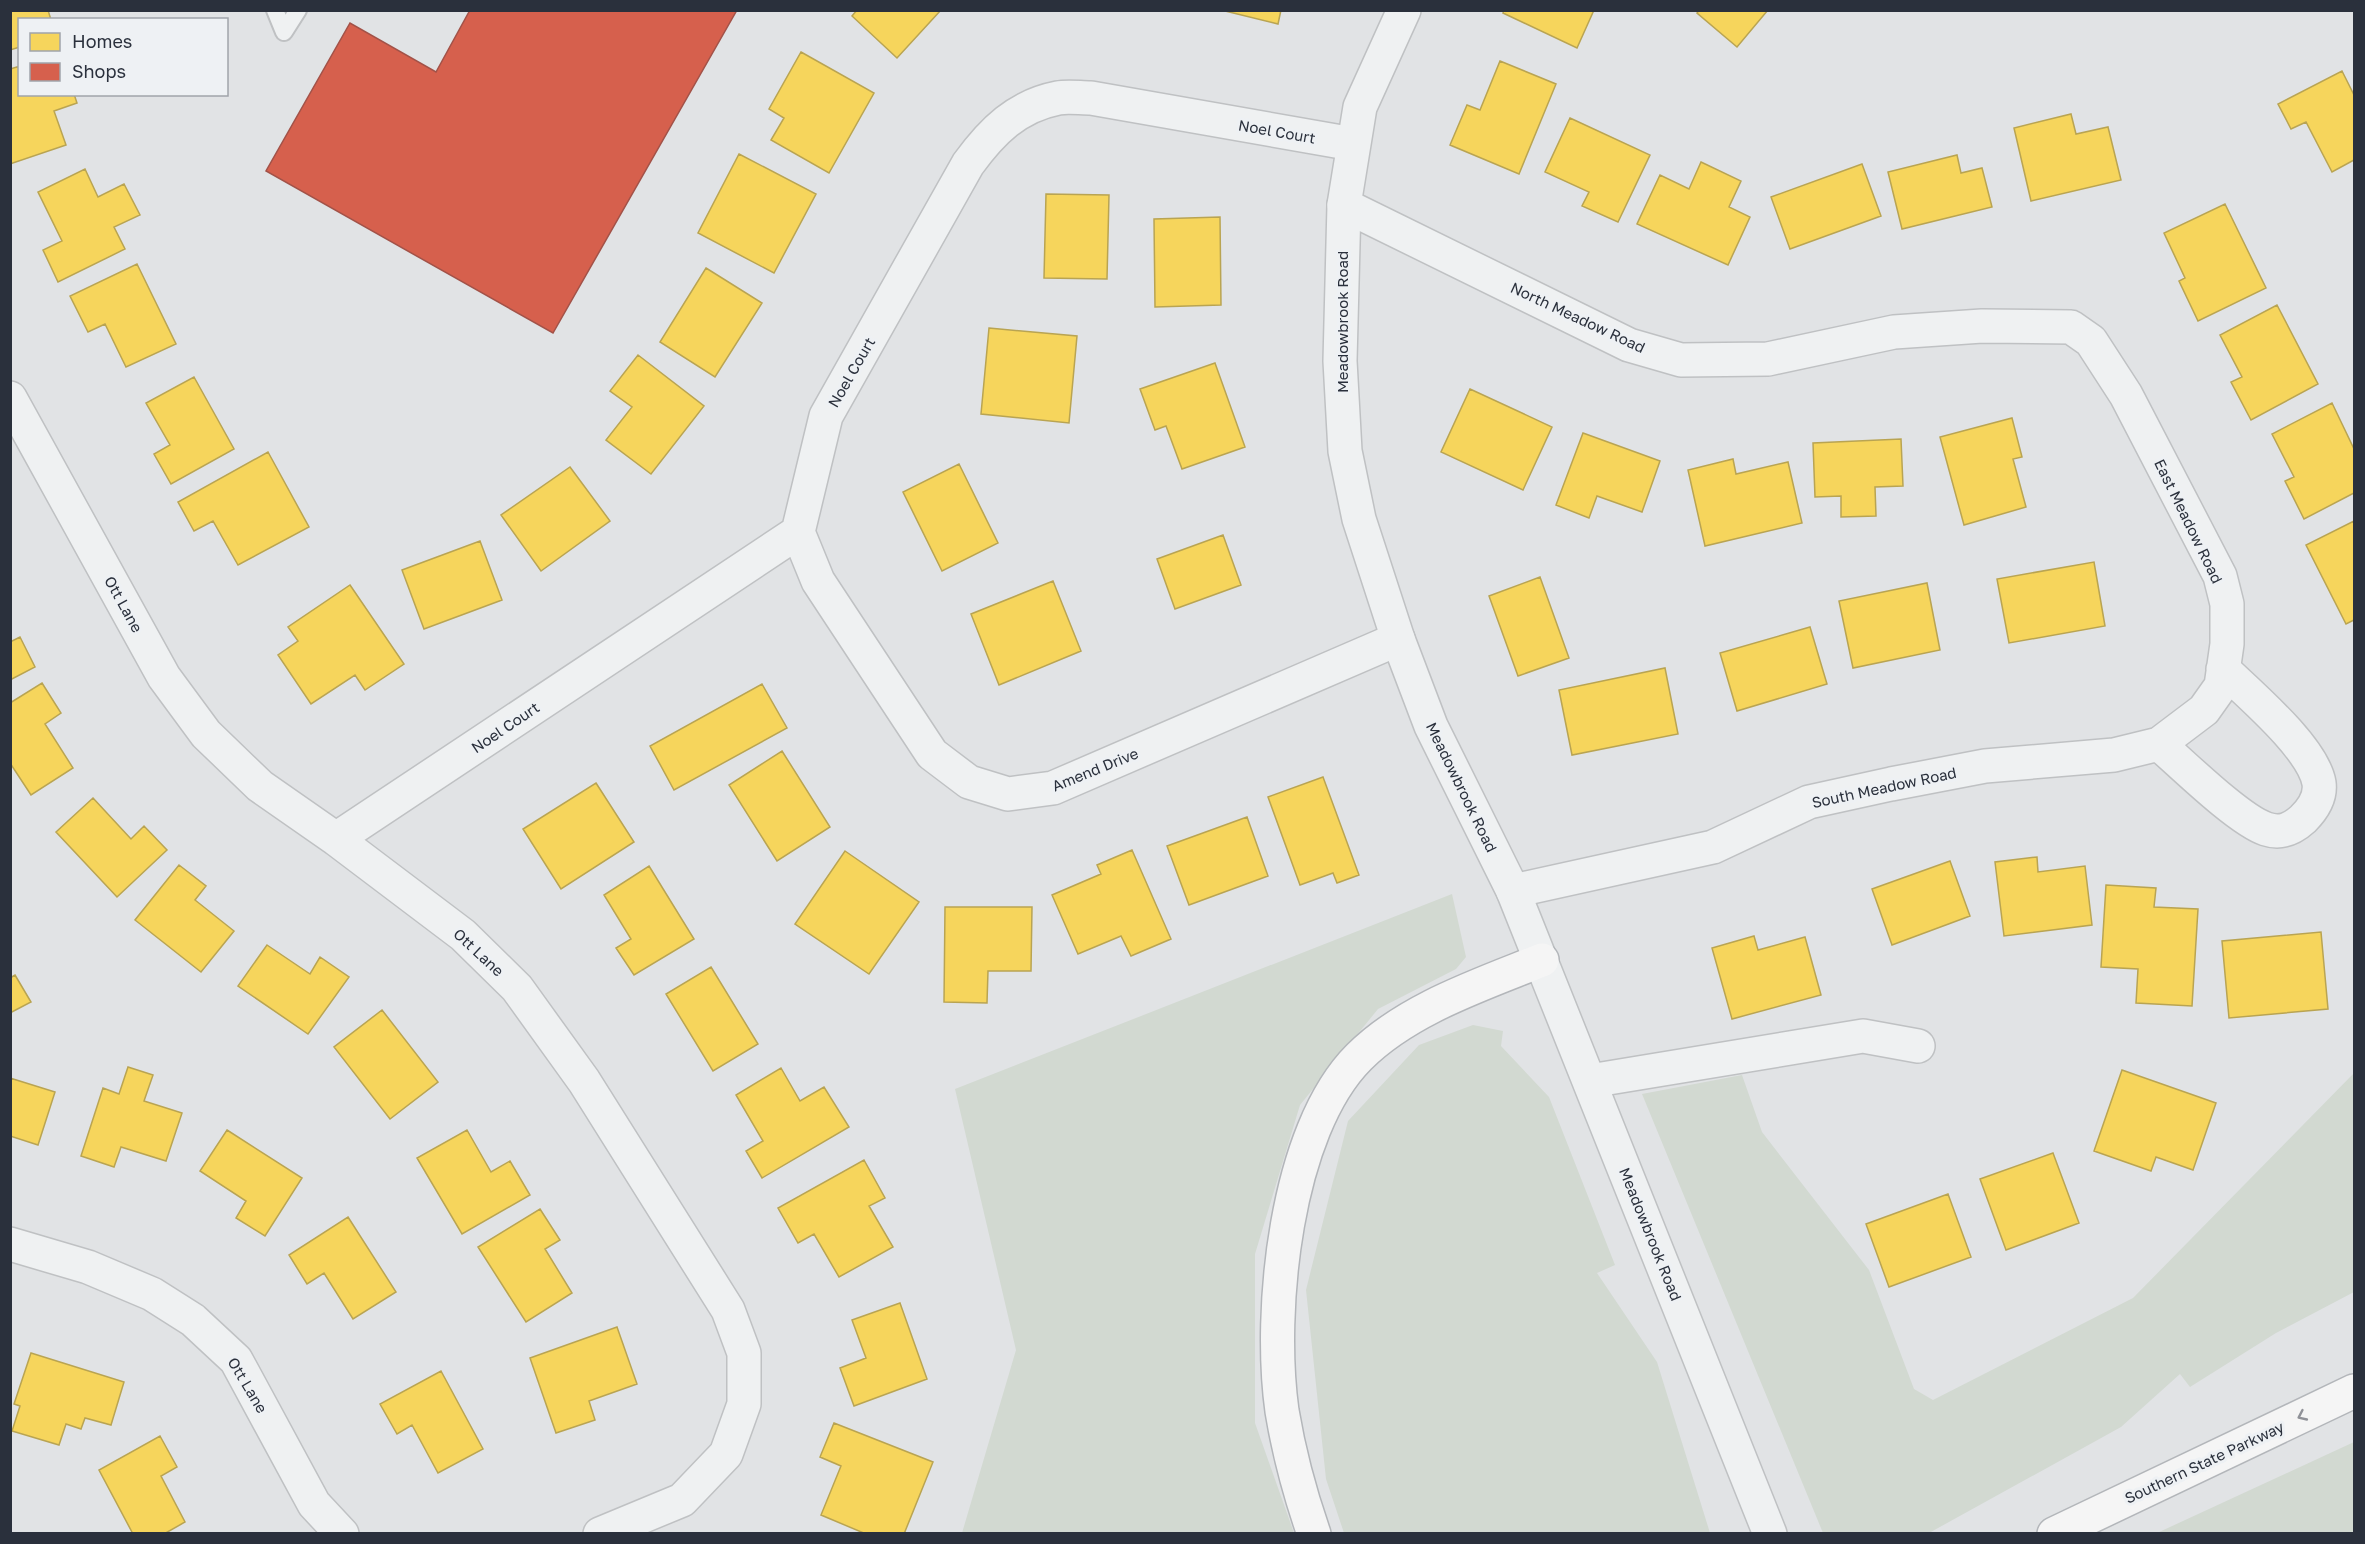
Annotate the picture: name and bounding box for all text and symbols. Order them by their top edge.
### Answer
legend [18,18,228,96]
text: Homes [72,30,132,52]
text: Shops [72,60,126,82]
street label: Noel Court [1237,115,1317,147]
street label: Meadowbrook Road [1333,251,1351,393]
street label: North Meadow Road [1508,278,1648,356]
street label: Noel Court [824,334,878,410]
street label: East Meadow Road [2151,456,2227,586]
street label: Ott Lane [101,573,147,636]
street label: Noel Court [468,698,542,756]
street label: Meadowbrook Road [1423,719,1501,855]
street label: Amend Drive [1049,743,1141,794]
street label: South Meadow Road [1810,763,1958,811]
street label: Ott Lane [450,924,508,980]
street label: Meadowbrook Road [1616,1165,1686,1303]
street label: Ott Lane [224,1354,272,1416]
one-way arrow [2297,1409,2308,1421]
street label: Southern State Parkway [2122,1417,2287,1507]

